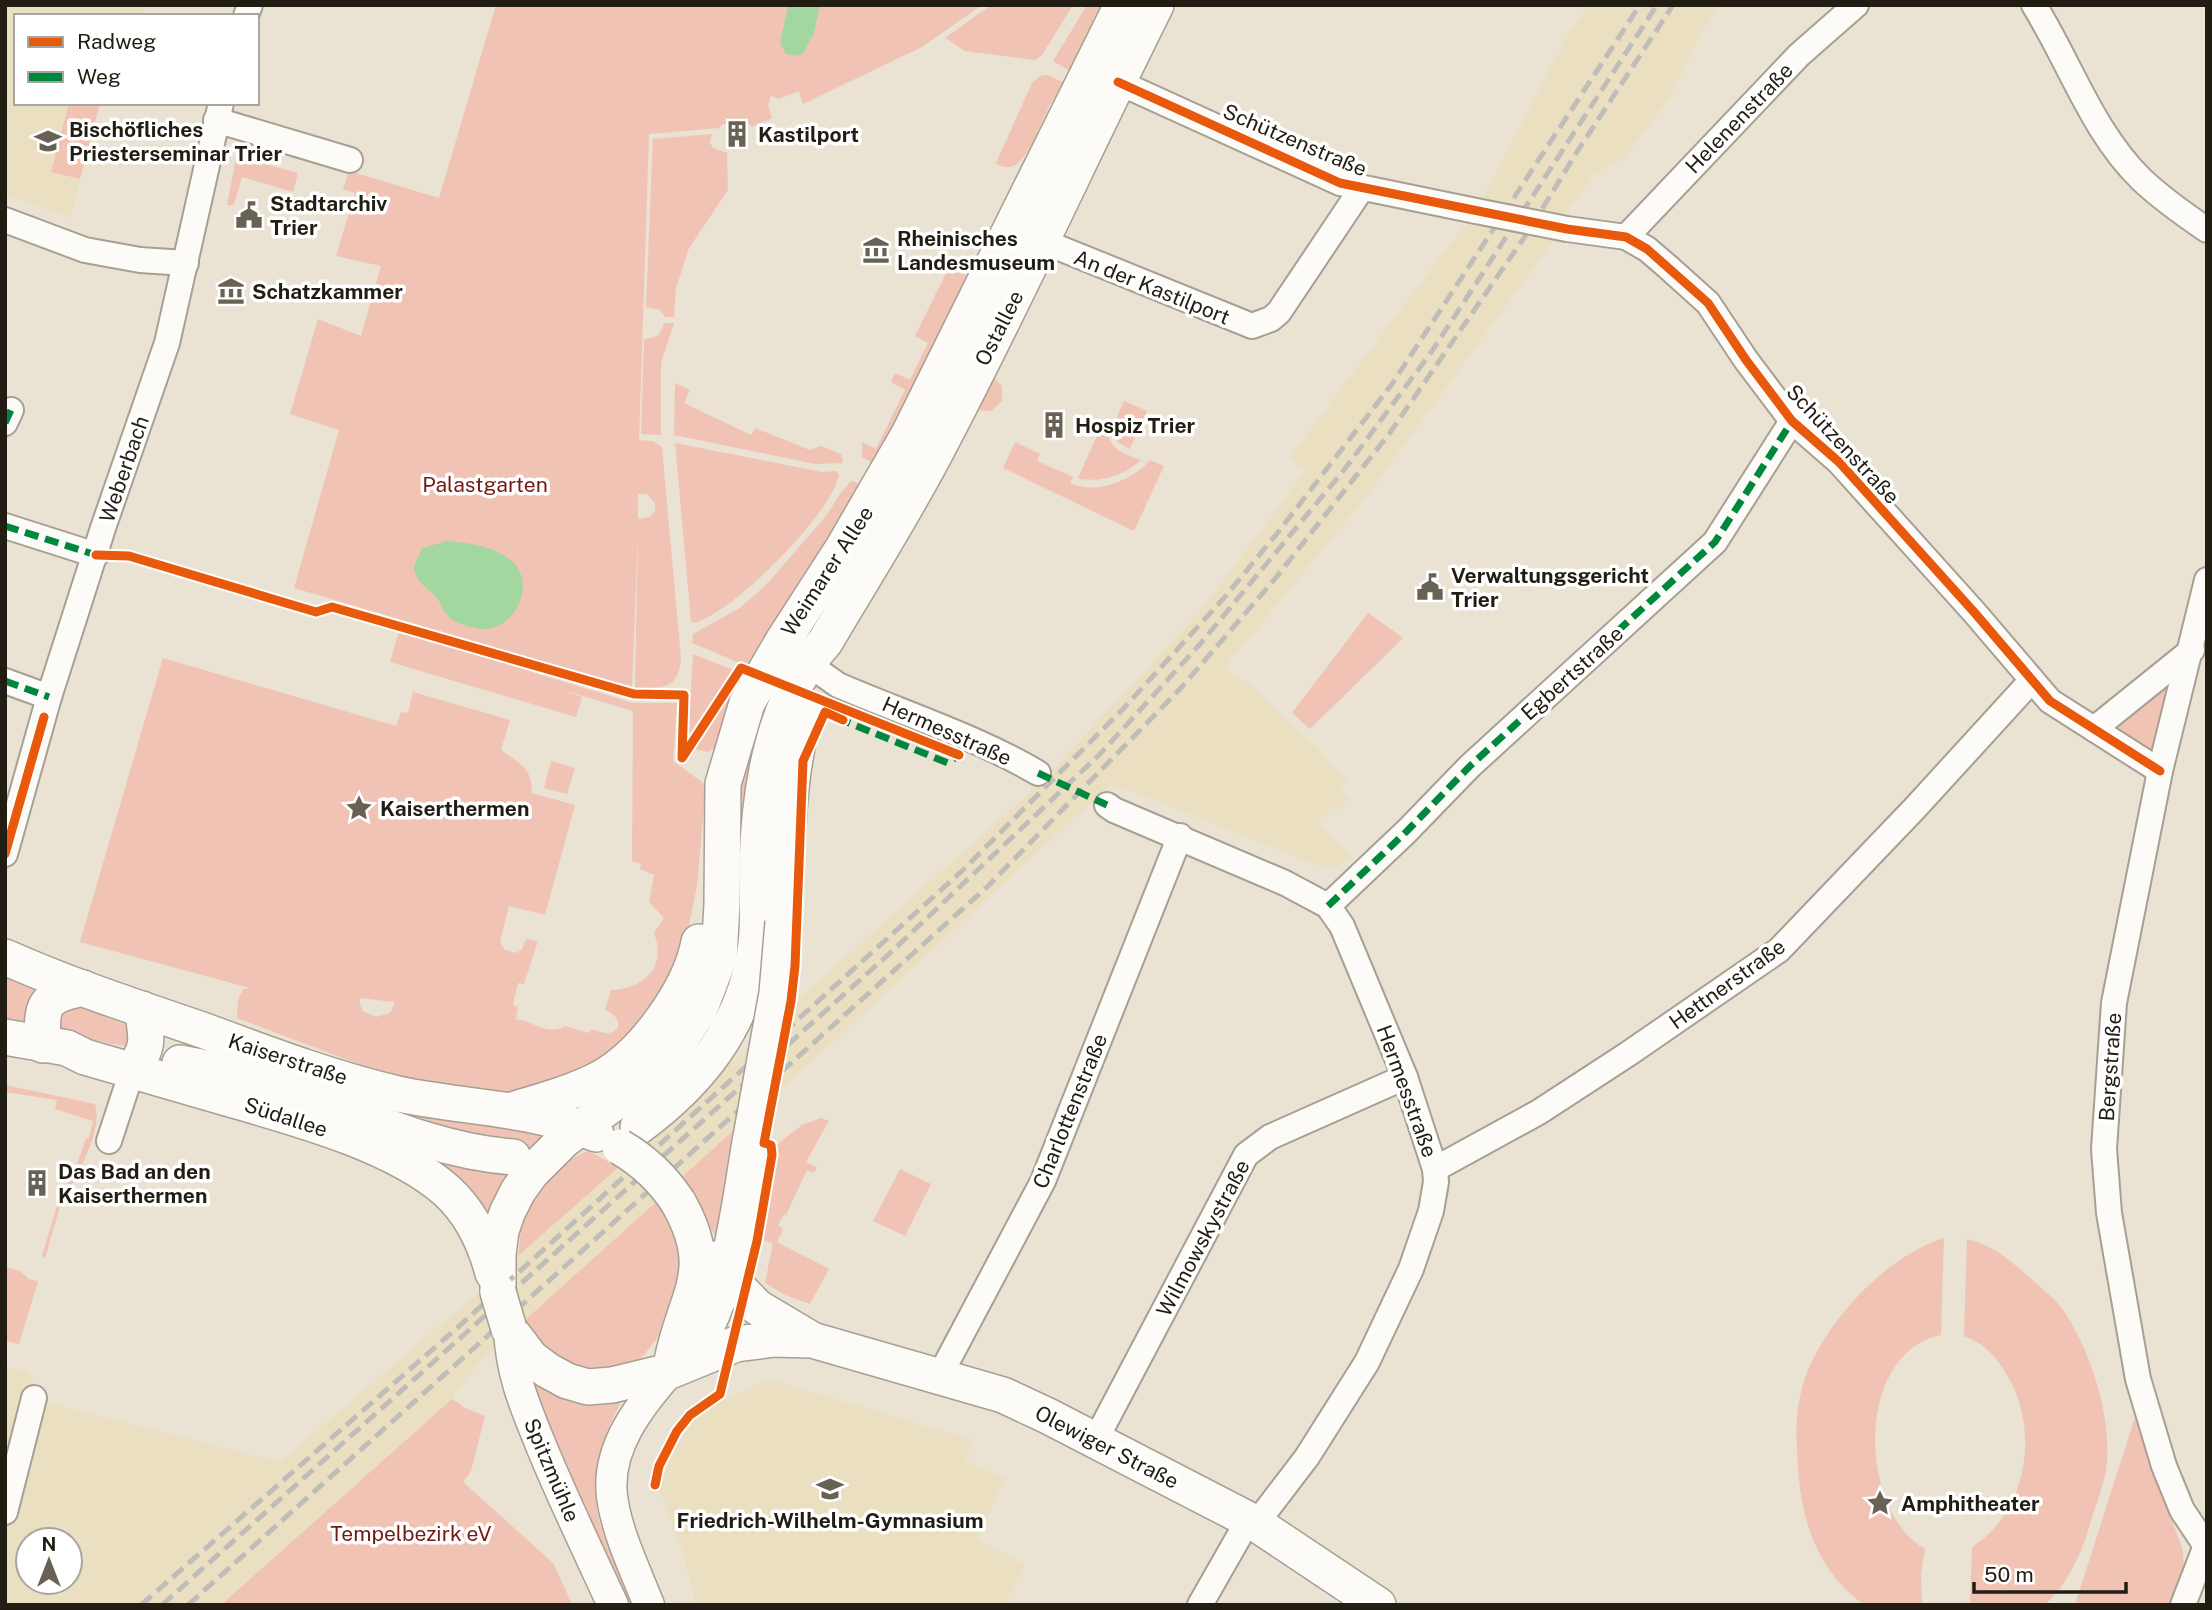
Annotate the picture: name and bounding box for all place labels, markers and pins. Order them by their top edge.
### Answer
place label: Bischöfliches Priesterseminar Trier [69,117,282,166]
building icon: Kastilport [722,119,752,149]
place label: Kastilport [758,122,859,147]
school or university icon: Bischöfliches Priesterseminar Trier [33,126,63,156]
place label: Stadtarchiv Trier [270,191,387,240]
public building icon: Stadtarchiv Trier [234,200,264,230]
place label: Rheinisches Landesmuseum [897,226,1055,275]
museum icon: Rheinisches Landesmuseum [861,235,891,265]
museum icon: Schatzkammer [216,276,246,306]
place label: Schatzkammer [252,279,403,304]
building icon: Hospiz Trier [1039,410,1069,440]
place label: Hospiz Trier [1075,413,1195,438]
place label: Verwaltungsgericht Trier [1451,563,1649,612]
public building icon: Verwaltungsgericht Trier [1415,572,1445,602]
place icon: Kaiserthermen [344,793,374,823]
place label: Kaiserthermen [380,796,529,821]
place label: Das Bad an den Kaiserthermen [58,1159,211,1208]
building icon: Das Bad an den Kaiserthermen [22,1168,52,1198]
school or university icon: Friedrich-Wilhelm-Gymnasium [815,1474,845,1504]
place icon: Amphitheater [1865,1488,1895,1518]
place label: Amphitheater [1901,1491,2040,1516]
place label: Friedrich-Wilhelm-Gymnasium [677,1508,984,1533]

